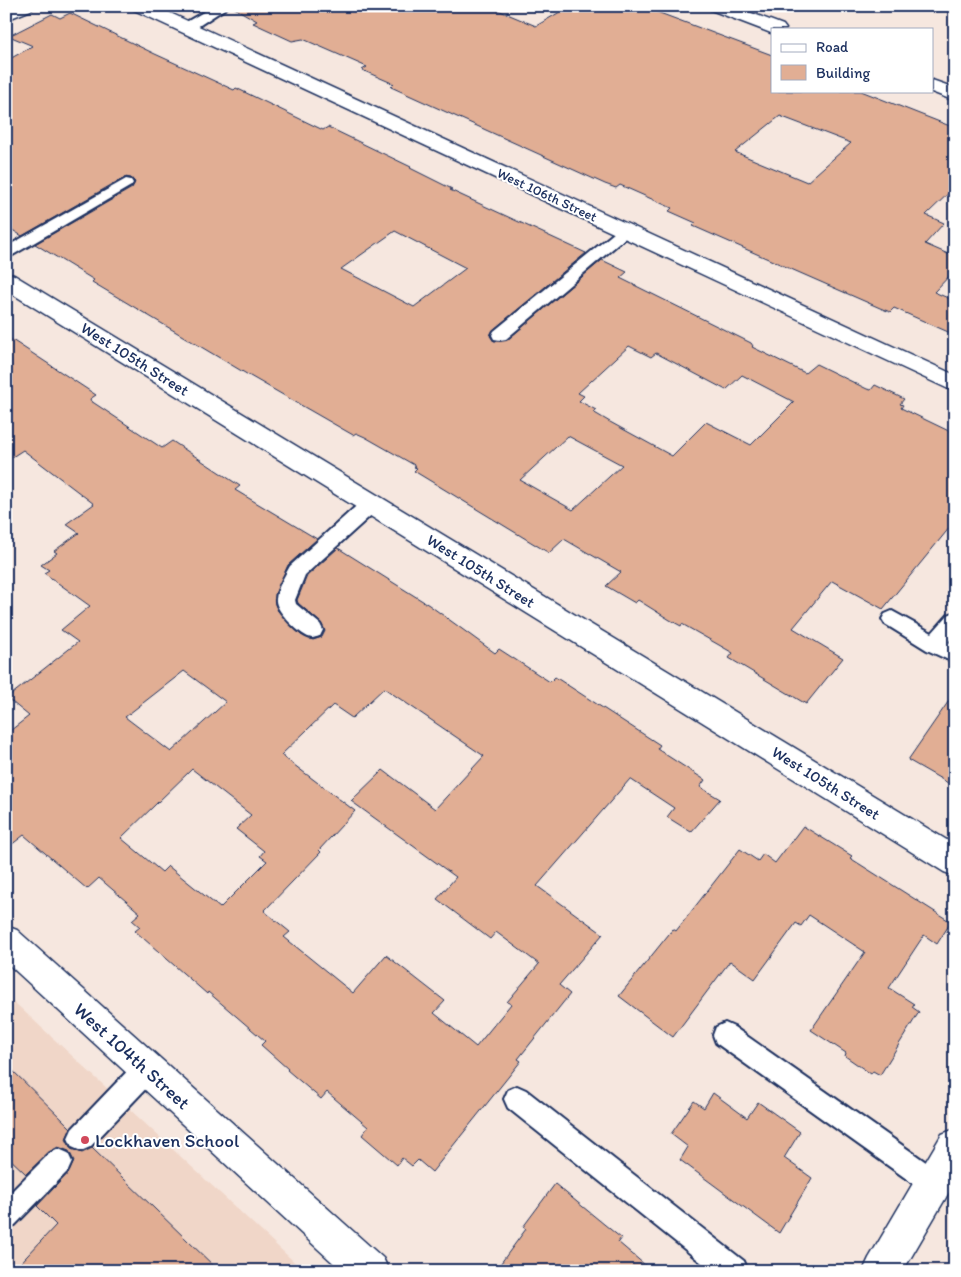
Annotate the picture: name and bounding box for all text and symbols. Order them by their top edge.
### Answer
legend [771,28,934,92]
text: Road [816,38,849,56]
text: Building [816,64,870,82]
street label: West 106th Street [494,164,600,226]
street label: West 105th Street [77,318,193,400]
street label: West 105th Street [423,530,539,612]
street label: West 105th Street [768,742,884,824]
street label: West 104th Street [69,998,195,1114]
place label: Lockhaven School [95,1129,240,1152]
marker: Lockhaven School [79,1134,91,1146]

